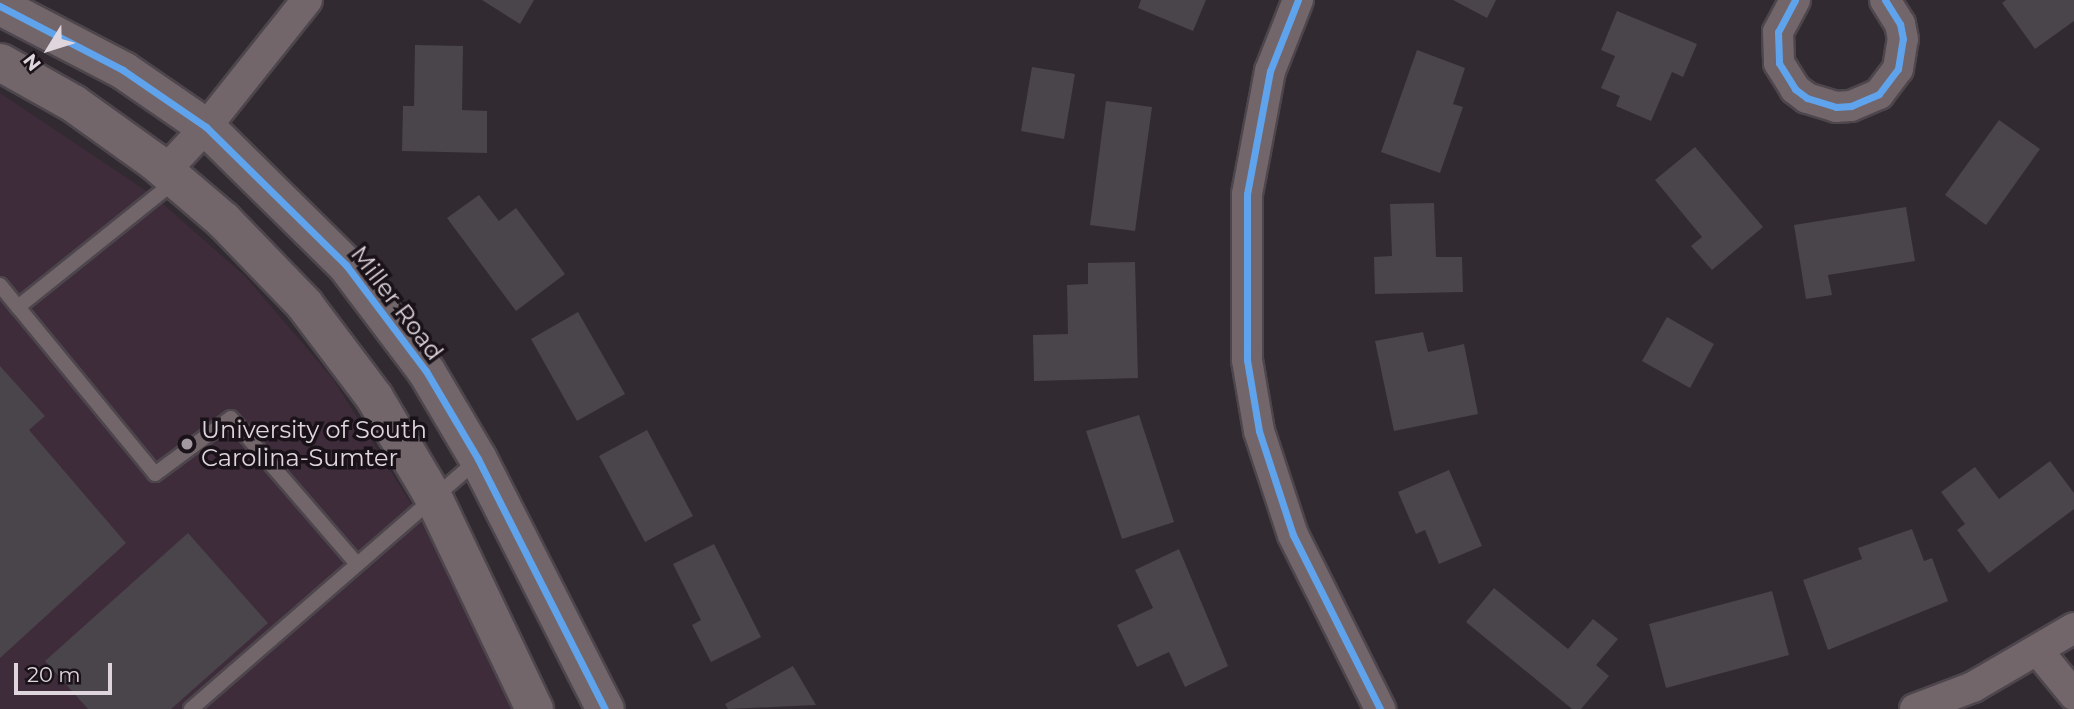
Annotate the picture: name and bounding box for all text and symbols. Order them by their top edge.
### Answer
north arrow [14,14,84,84]
text: N [18,49,46,75]
street label: Miller Road [345,240,449,366]
place label: University of South Carolina-Sumter [201,416,427,472]
marker: University of South Carolina-Sumter [179,436,195,452]
scale bar [18,650,116,694]
text: 20 m [27,662,81,687]

